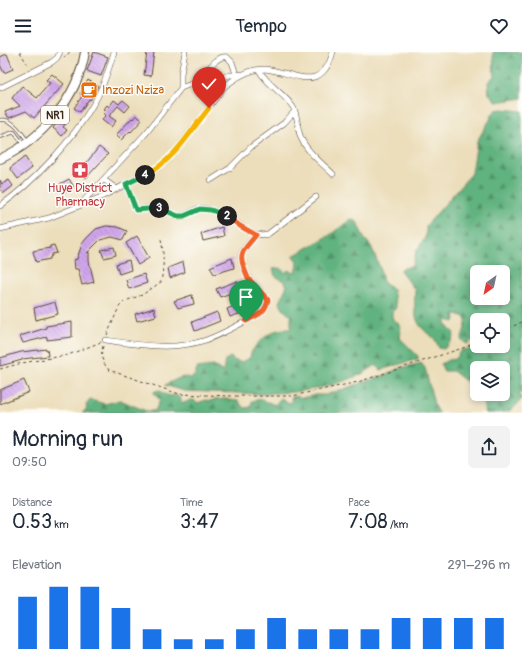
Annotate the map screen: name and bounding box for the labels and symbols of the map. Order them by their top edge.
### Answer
pin [192,67,226,108]
cafe icon: Inzozi Nziza [79,80,99,100]
place label: Inzozi Nziza [102,83,165,98]
road number: NR1 [41,106,69,124]
pharmacy icon: Huye District Pharmacy [70,160,90,180]
pin: 4 [135,165,155,185]
place label: Huye District Pharmacy [48,181,112,210]
pin: 3 [149,198,169,218]
pin: 2 [217,206,237,226]
north arrow [470,265,510,305]
pin [229,280,263,321]

